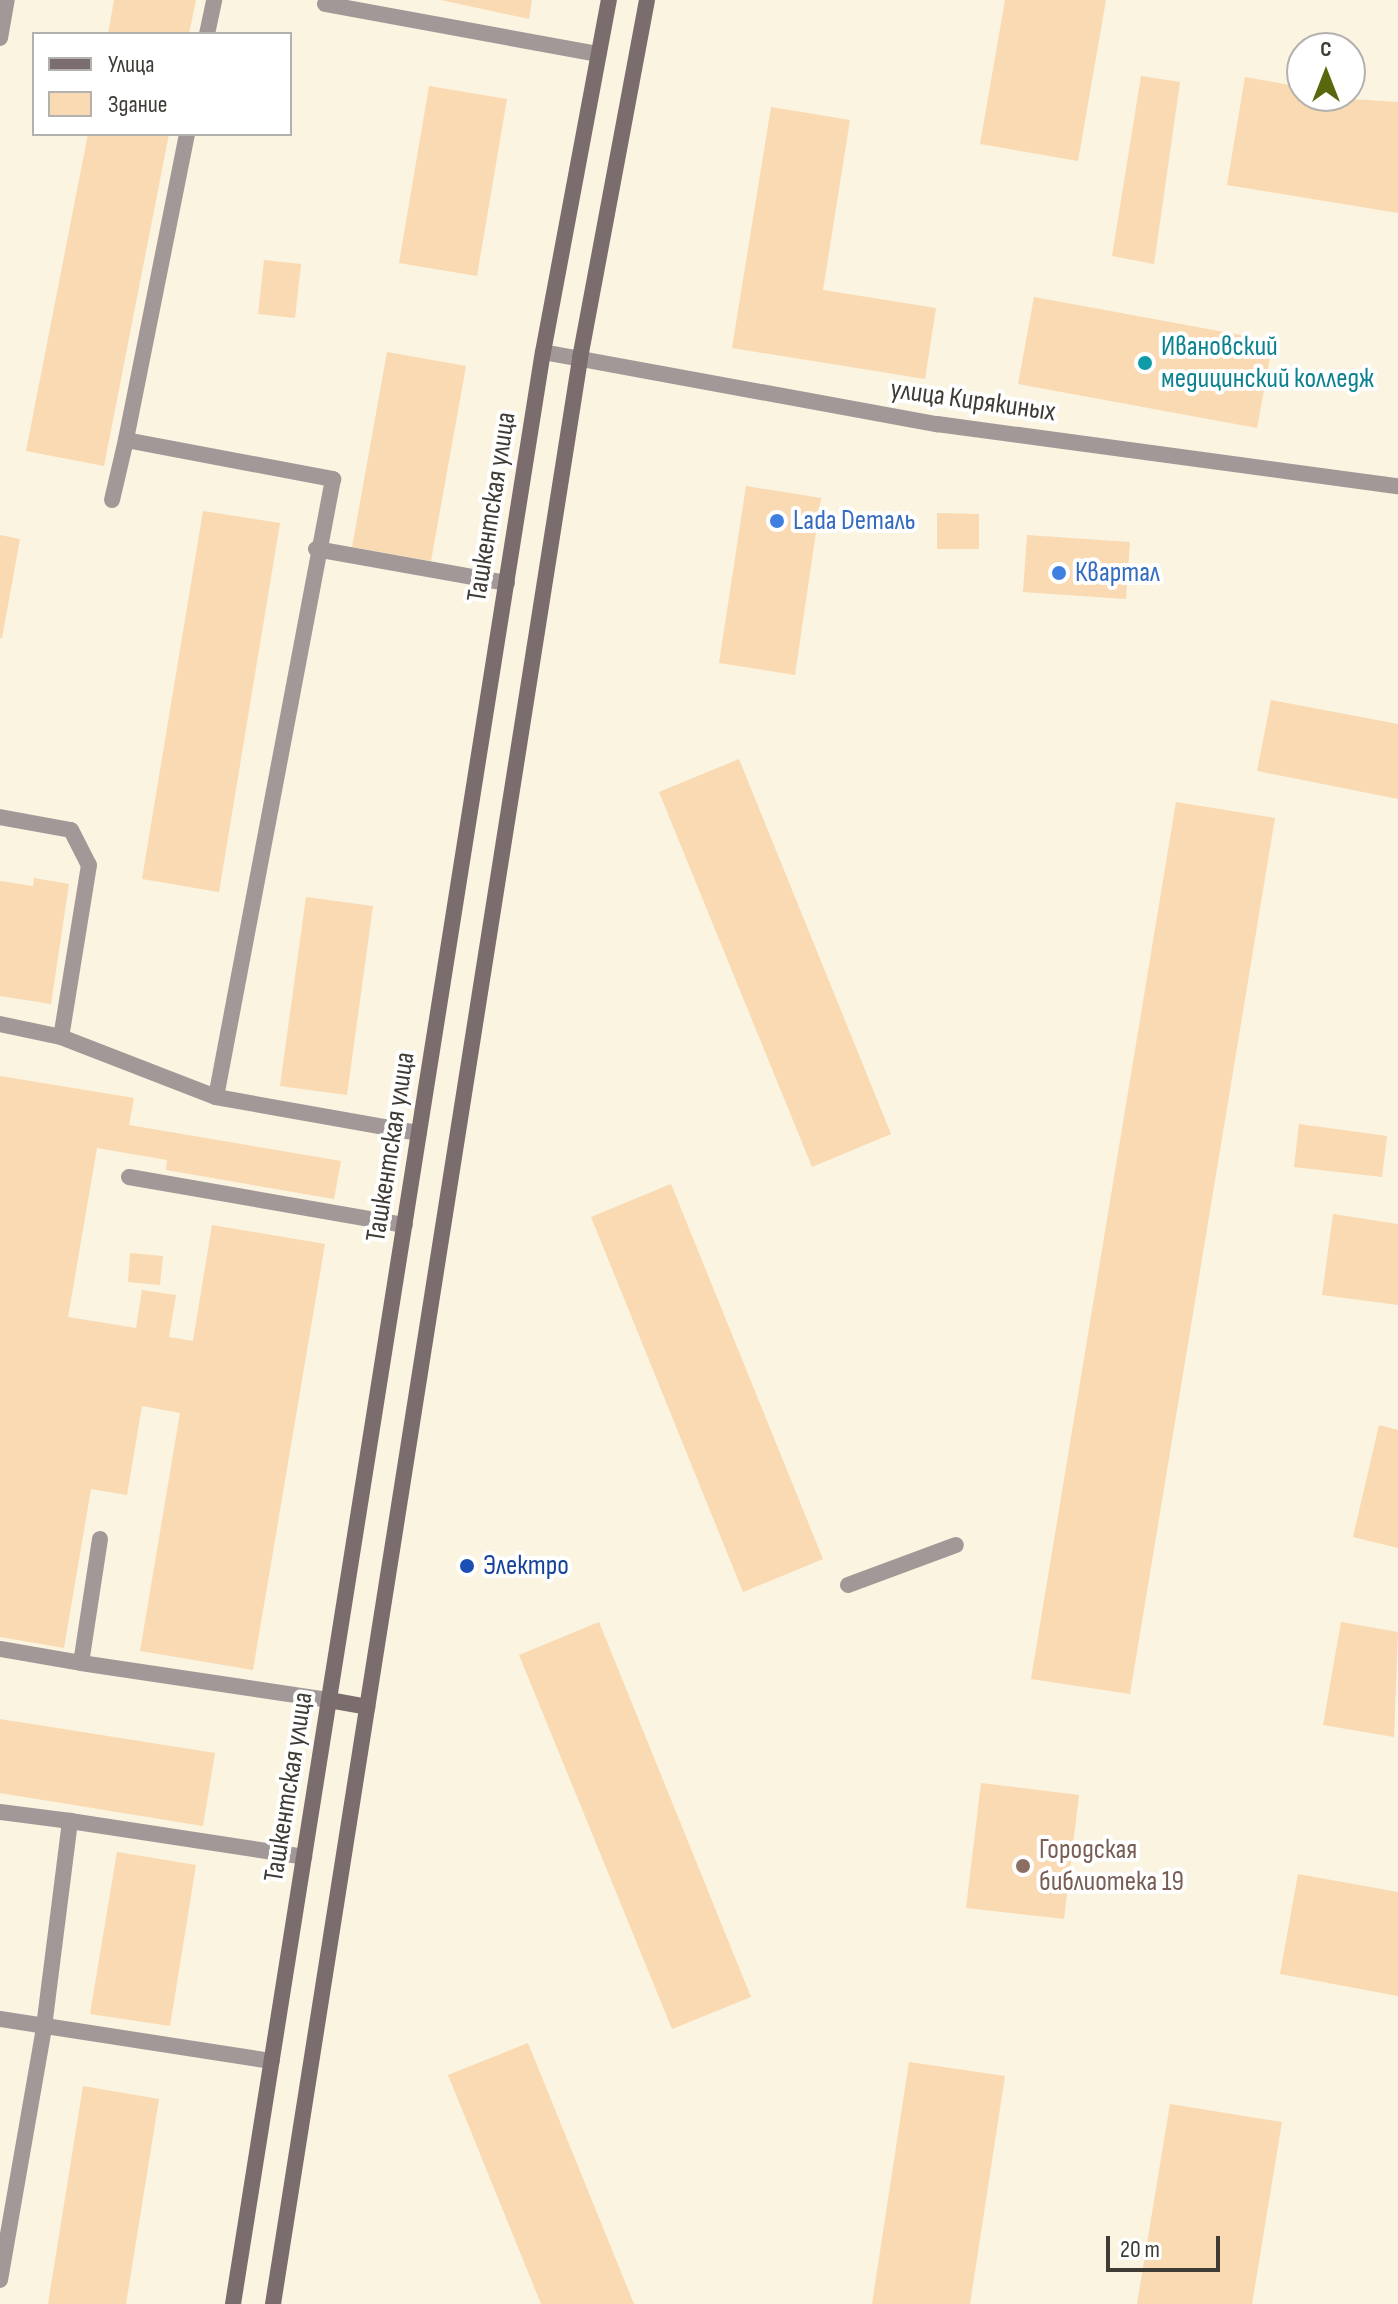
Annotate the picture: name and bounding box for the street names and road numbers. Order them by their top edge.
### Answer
street label: улица Кирякиных [888,373,1058,429]
street label: Ташкентская улица [460,410,524,604]
street label: Ташкентская улица [359,1050,423,1244]
street label: Ташкентская улица [257,1690,321,1884]

